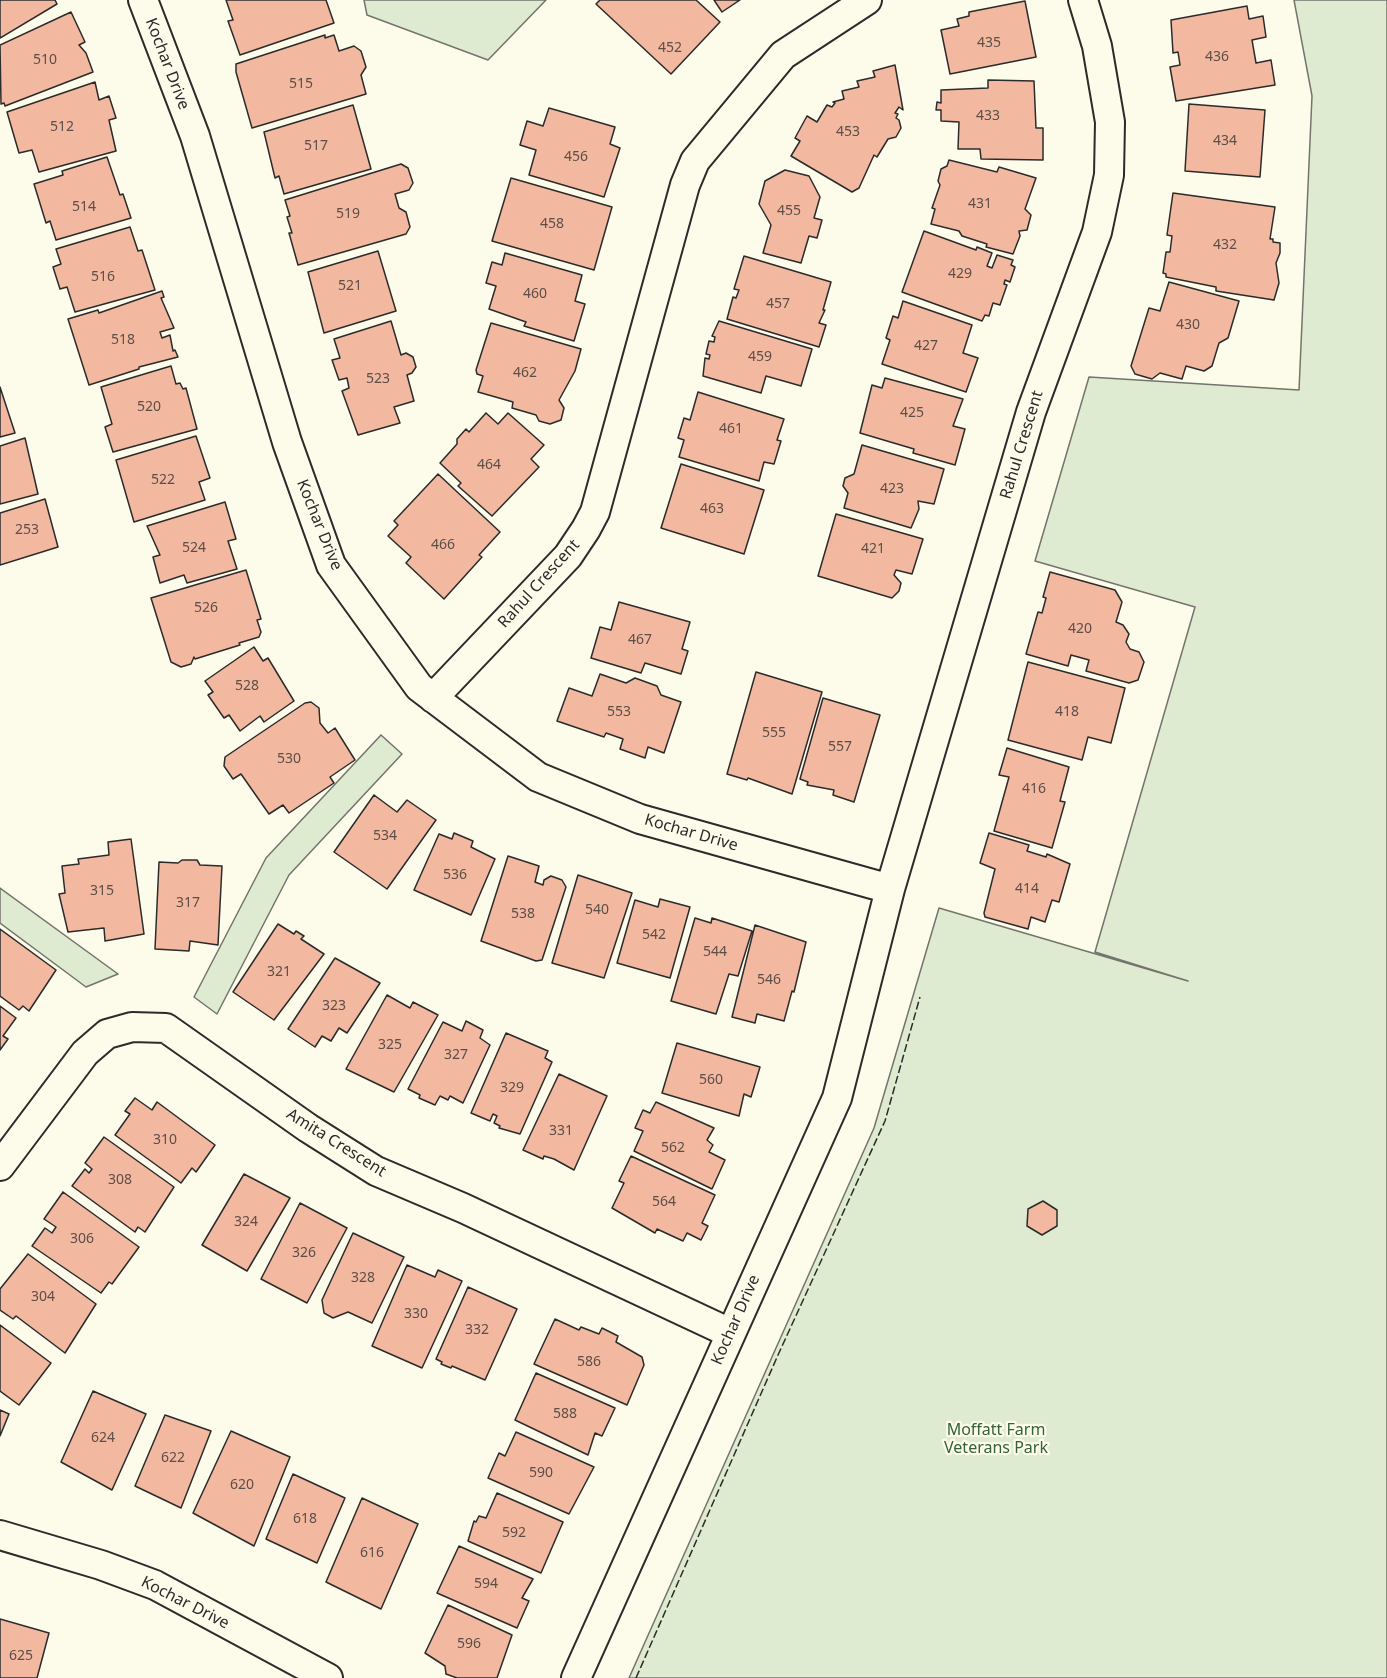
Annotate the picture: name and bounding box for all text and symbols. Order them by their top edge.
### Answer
street label: Kochar Drive [141,16,193,112]
house number: 435 [977,35,1001,51]
house number: 452 [658,40,682,56]
house number: 436 [1205,49,1229,65]
house number: 510 [33,52,57,68]
house number: 515 [289,76,313,92]
house number: 433 [976,108,1000,124]
house number: 512 [50,119,74,135]
house number: 453 [836,124,860,140]
house number: 434 [1213,133,1237,149]
house number: 517 [304,138,328,154]
house number: 456 [564,149,588,165]
house number: 431 [968,196,992,212]
house number: 514 [72,199,96,215]
house number: 455 [777,203,801,219]
house number: 519 [336,206,360,222]
house number: 458 [540,216,564,232]
house number: 432 [1213,237,1237,253]
house number: 429 [948,266,972,282]
house number: 516 [91,269,115,285]
house number: 521 [338,278,362,294]
house number: 460 [523,286,547,302]
house number: 457 [766,296,790,312]
house number: 430 [1176,317,1200,333]
house number: 518 [111,332,135,348]
house number: 427 [914,338,938,354]
house number: 459 [748,349,772,365]
house number: 462 [513,365,537,381]
house number: 523 [366,371,390,387]
street label: Rahul Crescent [996,388,1048,502]
house number: 520 [137,399,161,415]
house number: 425 [900,405,924,421]
house number: 461 [719,421,743,437]
house number: 464 [477,457,501,473]
house number: 522 [151,472,175,488]
street label: Kochar Drive [292,477,346,573]
house number: 423 [880,481,904,497]
house number: 463 [700,501,724,517]
house number: 253 [15,522,39,538]
street label: Rahul Crescent [494,536,584,632]
house number: 466 [431,537,455,553]
house number: 524 [182,540,206,556]
house number: 421 [861,541,885,557]
house number: 526 [194,600,218,616]
house number: 420 [1068,621,1092,637]
house number: 467 [628,632,652,648]
house number: 528 [235,678,259,694]
house number: 553 [607,704,631,720]
house number: 418 [1055,704,1079,720]
house number: 555 [762,725,786,741]
house number: 557 [828,739,852,755]
house number: 530 [277,751,301,767]
house number: 416 [1022,781,1046,797]
street label: Kochar Drive [642,810,740,856]
house number: 534 [373,828,397,844]
house number: 536 [443,867,467,883]
house number: 414 [1015,881,1039,897]
house number: 315 [90,883,114,899]
house number: 317 [176,895,200,911]
house number: 540 [585,902,609,918]
house number: 538 [511,906,535,922]
house number: 542 [642,927,666,943]
house number: 544 [703,944,727,960]
house number: 321 [267,964,291,980]
house number: 546 [757,972,781,988]
house number: 323 [322,998,346,1014]
house number: 325 [378,1037,402,1053]
house number: 327 [444,1047,468,1063]
house number: 560 [699,1072,723,1088]
house number: 329 [500,1080,524,1096]
street label: Amita Crescent [283,1105,389,1181]
house number: 331 [549,1123,573,1139]
house number: 310 [153,1132,177,1148]
house number: 562 [661,1140,685,1156]
house number: 308 [108,1172,132,1188]
house number: 564 [652,1194,676,1210]
house number: 324 [234,1214,258,1230]
house number: 306 [70,1231,94,1247]
house number: 326 [292,1245,316,1261]
house number: 328 [351,1270,375,1286]
street label: Kochar Drive [708,1272,764,1368]
house number: 304 [31,1289,55,1305]
house number: 330 [404,1306,428,1322]
house number: 332 [465,1322,489,1338]
house number: 586 [577,1354,601,1370]
house number: 588 [553,1406,577,1422]
park label: Moffatt Farm Veterans Park [944,1420,1048,1458]
house number: 624 [91,1430,115,1446]
house number: 622 [161,1450,185,1466]
house number: 590 [529,1465,553,1481]
house number: 620 [230,1477,254,1493]
house number: 618 [293,1511,317,1527]
house number: 592 [502,1525,526,1541]
house number: 616 [360,1545,384,1561]
street label: Kochar Drive [138,1573,232,1633]
house number: 594 [474,1576,498,1592]
house number: 596 [457,1636,481,1652]
house number: 625 [9,1648,33,1664]

